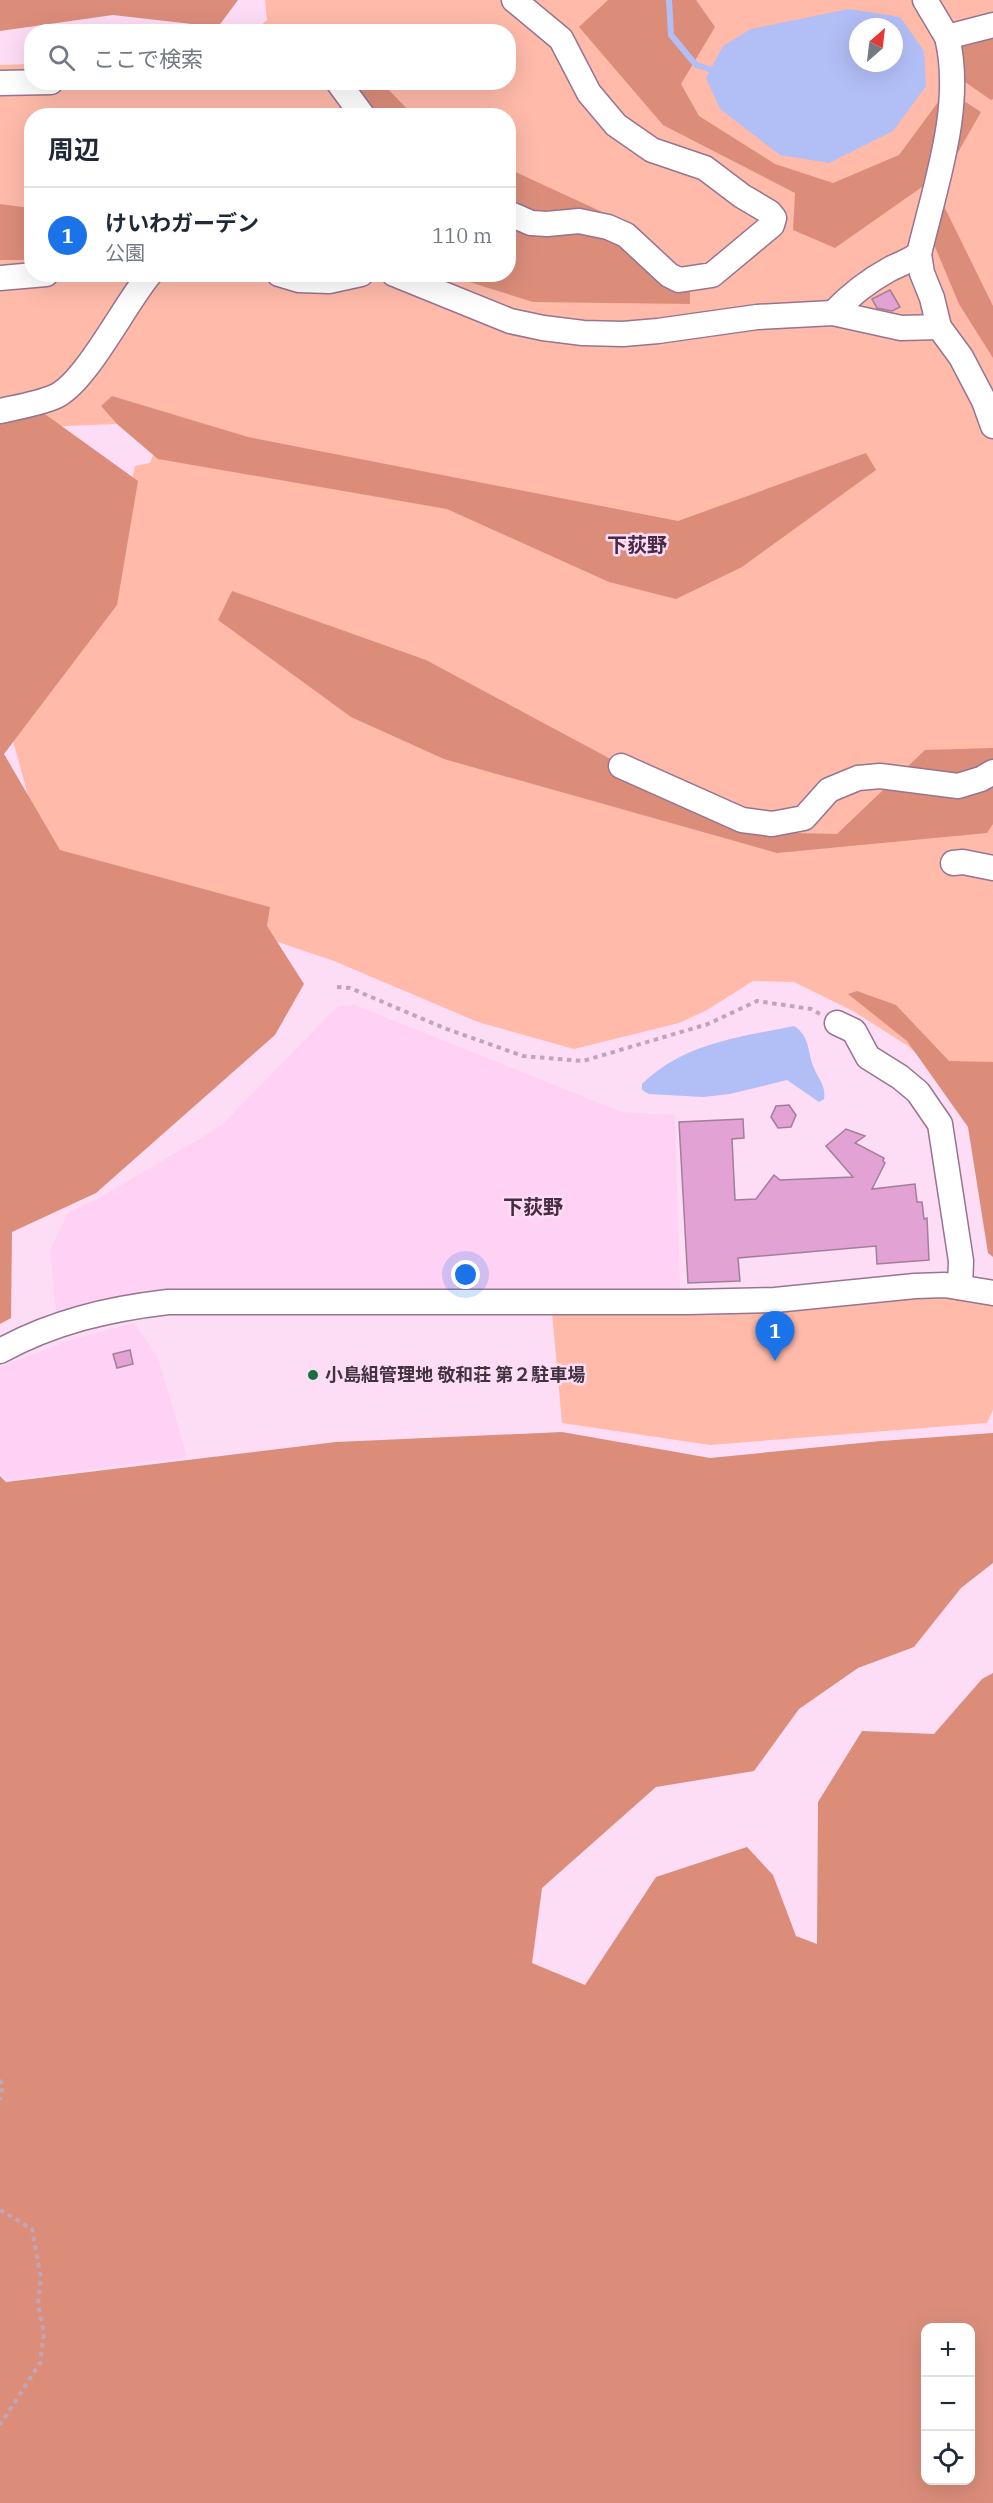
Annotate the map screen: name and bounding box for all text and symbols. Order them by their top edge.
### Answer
north arrow [849,18,903,72]
search box [24,24,516,90]
icon: search [45,41,78,74]
text: ここで検索 [93,44,203,73]
text: 周辺 [48,132,100,166]
text: けいわガーデン [105,208,259,237]
text: 1 [62,222,74,249]
text: 110 m [432,222,492,249]
text: 公園 [105,239,145,266]
district label: 下荻野 [607,531,667,558]
district label: 下荻野 [503,1193,563,1220]
your location [451,1260,480,1289]
pin: 1 [756,1312,794,1361]
place label: 小島組管理地 敬和荘 第２駐車場 [325,1363,585,1386]
marker: 小島組管理地 敬和荘 第２駐車場 [306,1368,320,1382]
map controls [921,2323,975,2485]
button: + [921,2323,975,2377]
button: − [921,2377,975,2431]
button: locate [921,2431,975,2485]

